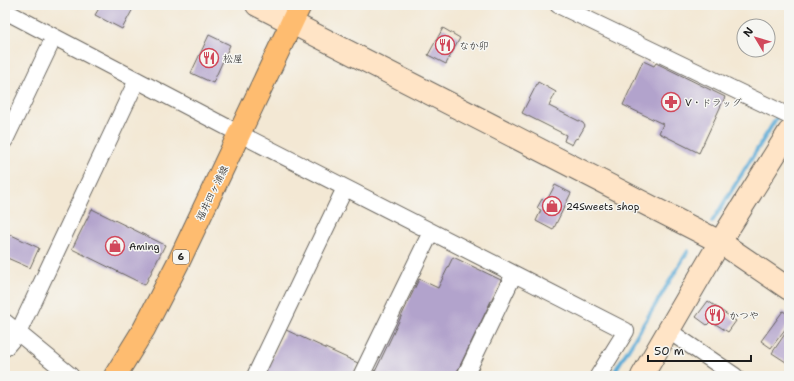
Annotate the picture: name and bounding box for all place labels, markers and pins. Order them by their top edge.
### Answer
restaurant icon: なか卯 [434,34,456,56]
place label: なか卯 [459,39,489,52]
restaurant icon: 松屋 [198,47,220,69]
place label: 松屋 [223,52,243,65]
pharmacy icon: V・ドラッグ [660,91,682,113]
place label: V・ドラッグ [685,96,742,109]
shop icon: 24Sweets shop [541,195,563,217]
place label: 24Sweets shop [566,200,640,213]
shop icon: Aming [104,235,126,257]
place label: Aming [129,240,160,253]
restaurant icon: かつや [704,304,726,326]
place label: かつや [729,309,759,322]

